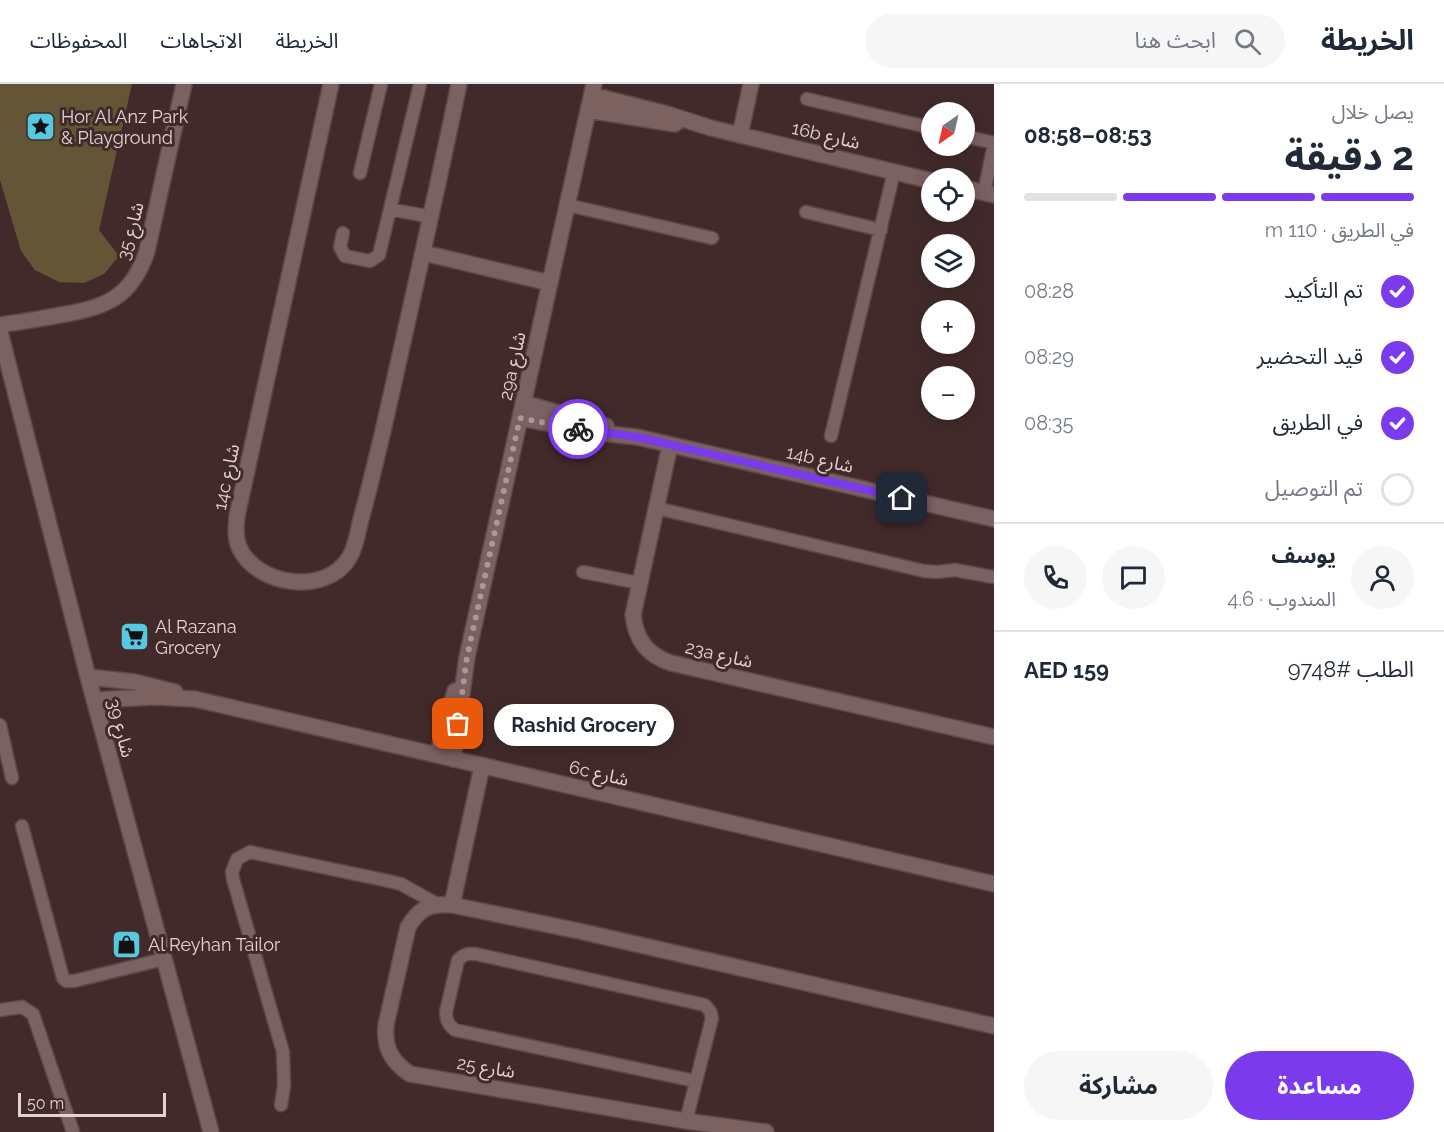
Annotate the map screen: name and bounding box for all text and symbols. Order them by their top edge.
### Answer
search box [865,14,1285,68]
text: الخريطة [1321,24,1414,57]
icon: search [1231,25,1264,58]
text: ابحث هنا [1135,27,1216,53]
text: المحفوظات [30,28,127,53]
text: الاتجاهات [160,28,242,53]
text: الخريطة [275,28,338,53]
text: يصل خلال [1332,100,1414,124]
north arrow [921,102,975,156]
map controls [921,102,975,420]
place label: Hor Al Anz Park & Playground [61,106,189,148]
place icon: Hor Al Anz Park & Playground [24,110,56,142]
street label: 16b شارع [789,117,862,157]
text: 08:53–08:58 [1024,122,1152,148]
text: 2 دقيقة [1285,133,1414,179]
button: locate [921,168,975,222]
street label: شارع 35 [112,200,152,263]
text: في الطريق · 110 m [1265,218,1414,242]
button: layers [921,234,975,288]
icon: check [1381,275,1414,308]
text: تم التأكيد [1284,277,1363,303]
text: 08:28 [1024,279,1074,303]
button: + [921,300,975,354]
street label: 29a شارع [495,330,533,403]
icon: check [1381,341,1414,374]
text: قيد التحضير [1257,343,1363,369]
text: 08:29 [1024,345,1074,369]
button: − [921,366,975,420]
courier [548,399,608,459]
icon: check [1381,407,1414,440]
text: في الطريق [1272,409,1363,435]
text: 08:35 [1024,411,1073,435]
icon: bike [562,413,595,446]
street label: 14b شارع [783,441,856,481]
street label: 14c شارع [209,442,247,513]
pin [876,472,927,523]
text: تم التوصيل [1265,475,1363,501]
icon: home [885,481,918,514]
text: يوسف [1271,542,1336,568]
button: phone [1024,546,1087,609]
button: chat [1102,546,1165,609]
button: person [1351,546,1414,609]
text: المندوب · 4.6 [1227,587,1336,611]
place label: Al Razana Grocery [155,616,237,658]
supermarket icon: Al Razana Grocery [118,620,150,652]
street label: 23a شارع [682,636,755,676]
text: الطلب #9748 [1288,656,1414,682]
text: AED 159 [1024,657,1109,683]
street label: شارع 39 [99,696,139,761]
pin [432,698,483,749]
callout: Rashid Grocery [494,703,674,745]
icon: bag [441,707,474,740]
text: Rashid Grocery [511,713,657,737]
street label: 6c شارع [566,756,631,794]
shop icon: Al Reyhan Tailor [111,928,143,960]
place label: Al Reyhan Tailor [148,934,281,955]
button: مشاركة [1024,1051,1213,1120]
button: مساعدة [1225,1051,1414,1120]
street label: شارع 25 [455,1052,517,1086]
scale bar [18,1090,166,1118]
text: 50 m [27,1094,64,1113]

